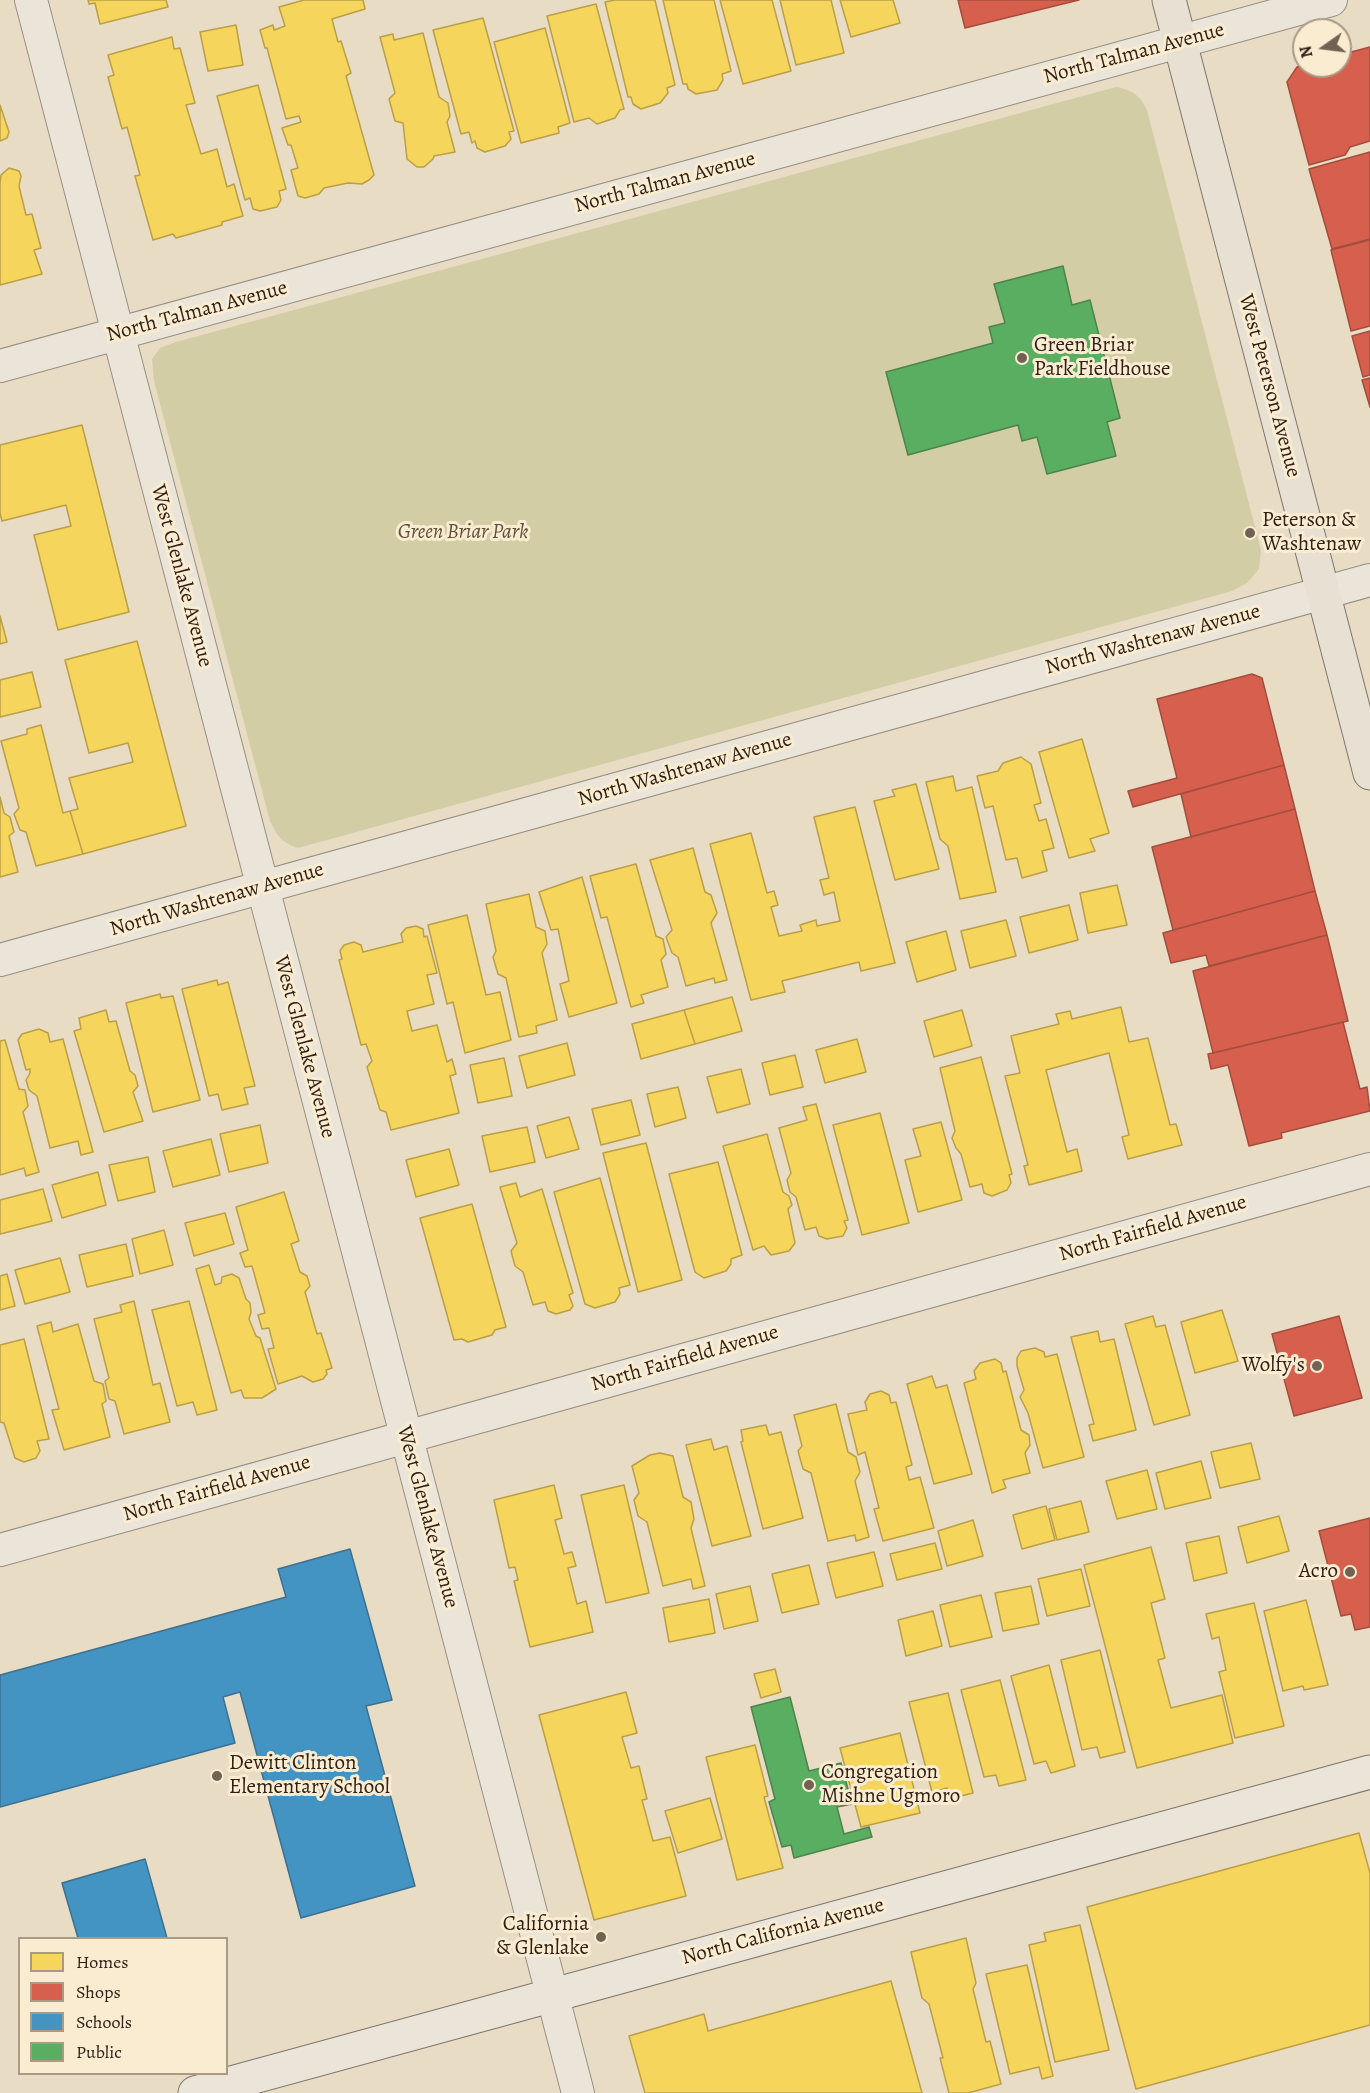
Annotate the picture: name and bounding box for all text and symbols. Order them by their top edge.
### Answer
street label: North Talman Avenue [1041,18,1227,90]
north arrow [1292,18,1352,78]
text: N [1294,44,1319,60]
street label: North Talman Avenue [572,147,758,219]
street label: North Talman Avenue [104,276,290,348]
street label: West Peterson Avenue [1232,292,1306,480]
place label: Green Briar Park Fieldhouse [1034,333,1171,383]
marker: Green Briar Park Fieldhouse [1015,351,1029,365]
street label: West Glenlake Avenue [145,482,217,670]
place label: Peterson & Washtenaw [1262,508,1361,558]
park label: Green Briar Park [398,520,528,546]
marker: Peterson & Washtenaw [1243,526,1257,540]
street label: North Washtenaw Avenue [1043,599,1263,681]
street label: North Washtenaw Avenue [575,727,795,813]
street label: North Washtenaw Avenue [107,857,327,943]
street label: West Glenlake Avenue [268,953,340,1141]
street label: North Fairfield Avenue [1056,1190,1250,1268]
street label: North Fairfield Avenue [588,1320,782,1398]
place label: Wolfy's [1242,1353,1305,1379]
marker: Wolfy's [1310,1359,1324,1373]
street label: West Glenlake Avenue [391,1423,463,1611]
street label: North Fairfield Avenue [120,1450,314,1528]
place label: Acro [1299,1559,1338,1585]
marker: Acro [1343,1565,1357,1579]
place label: Dewitt Clinton Elementary School [229,1751,390,1801]
place label: Congregation Mishne Ugmoro [821,1760,960,1810]
marker: Dewitt Clinton Elementary School [210,1769,224,1783]
marker: Congregation Mishne Ugmoro [802,1778,816,1792]
street label: North California Avenue [679,1893,887,1971]
place label: California & Glenlake [496,1912,589,1962]
marker: California & Glenlake [594,1930,608,1944]
legend [18,1937,228,2075]
text: Homes [76,1950,128,1974]
text: Shops [76,1980,121,2004]
text: Schools [76,2010,132,2034]
text: Public [76,2040,122,2064]

